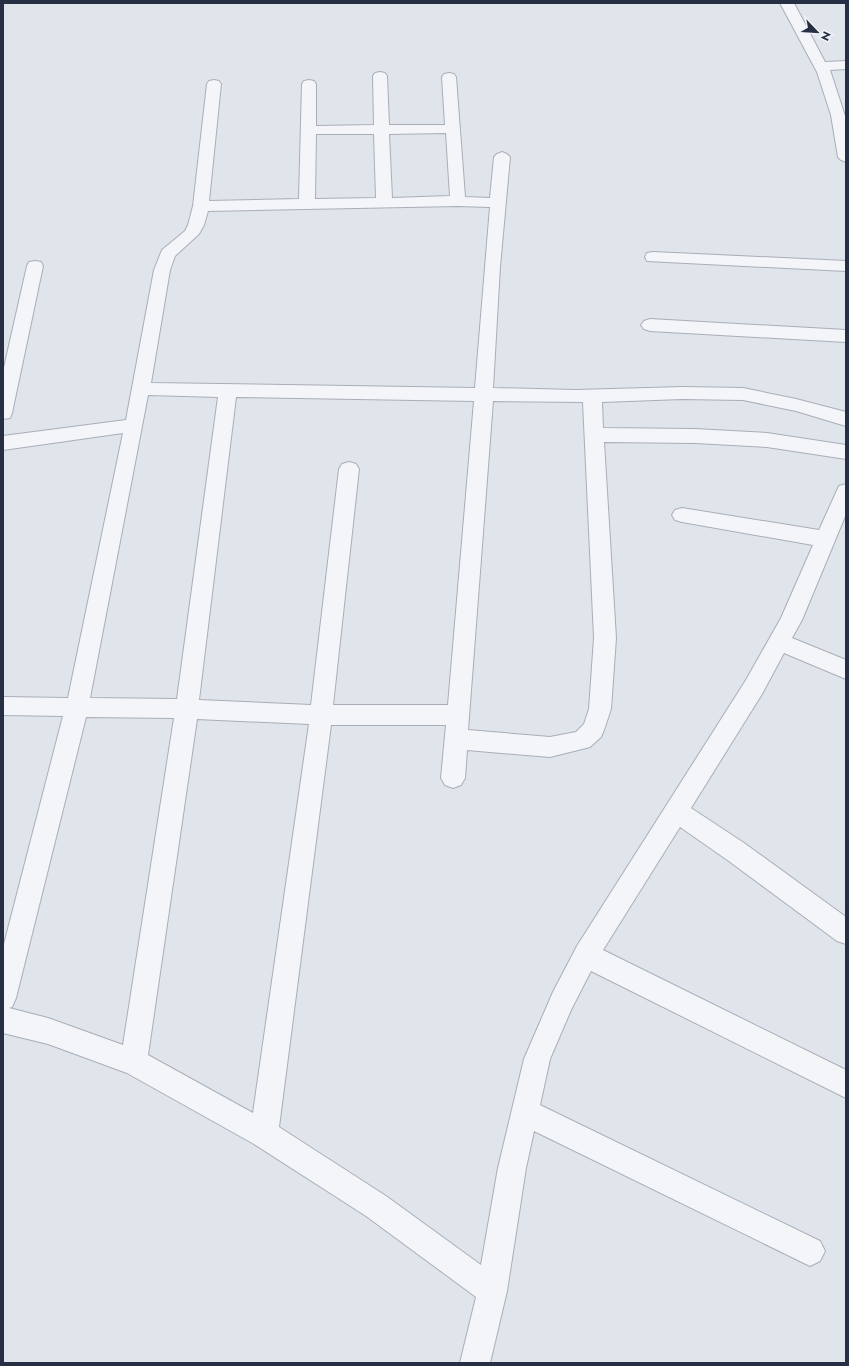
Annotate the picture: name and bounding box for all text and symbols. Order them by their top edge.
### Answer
north arrow [797,12,837,52]
text: N [817,29,835,44]

